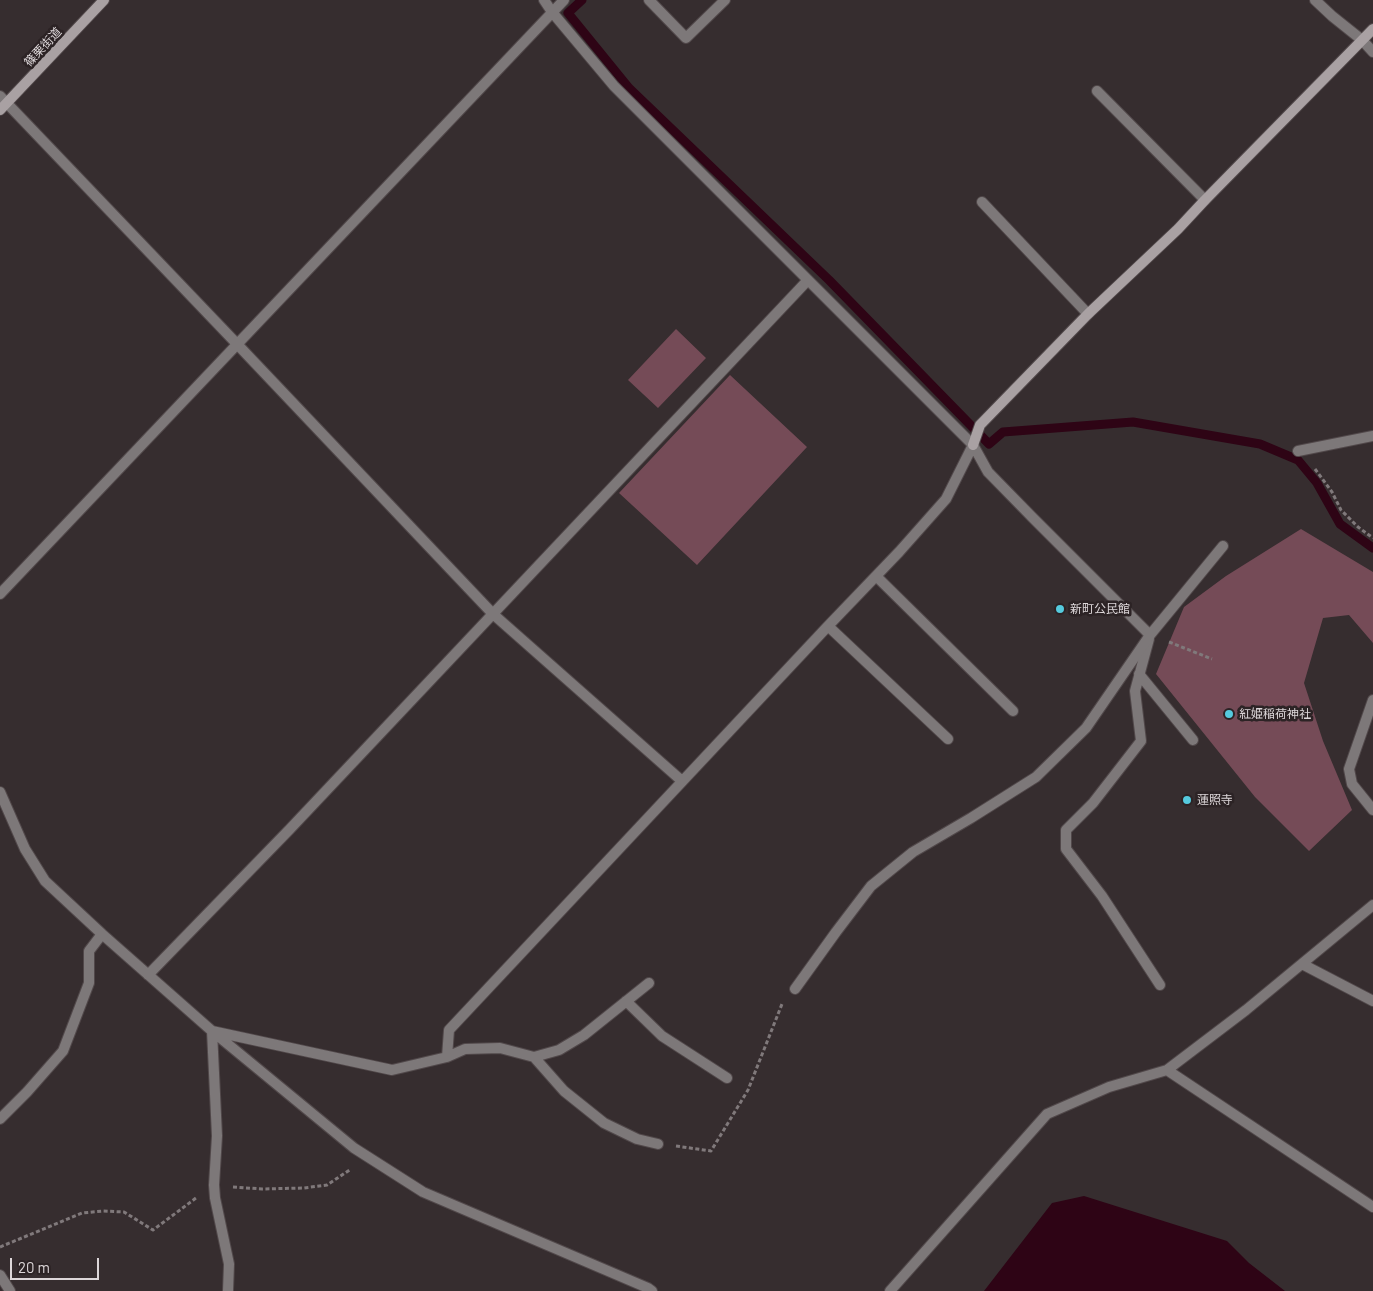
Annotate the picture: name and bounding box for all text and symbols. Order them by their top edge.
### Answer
street label: 篠栗街道 [21,25,65,69]
place label: 新町公民館 [1070,602,1130,616]
marker: 新町公民館 [1054,603,1066,615]
place label: 紅姫稲荷神社 [1239,707,1311,721]
marker: 紅姫稲荷神社 [1223,708,1235,720]
place label: 蓮照寺 [1197,793,1233,807]
marker: 蓮照寺 [1181,794,1193,806]
scale bar [12,1248,101,1280]
text: 20 m [18,1258,50,1276]

